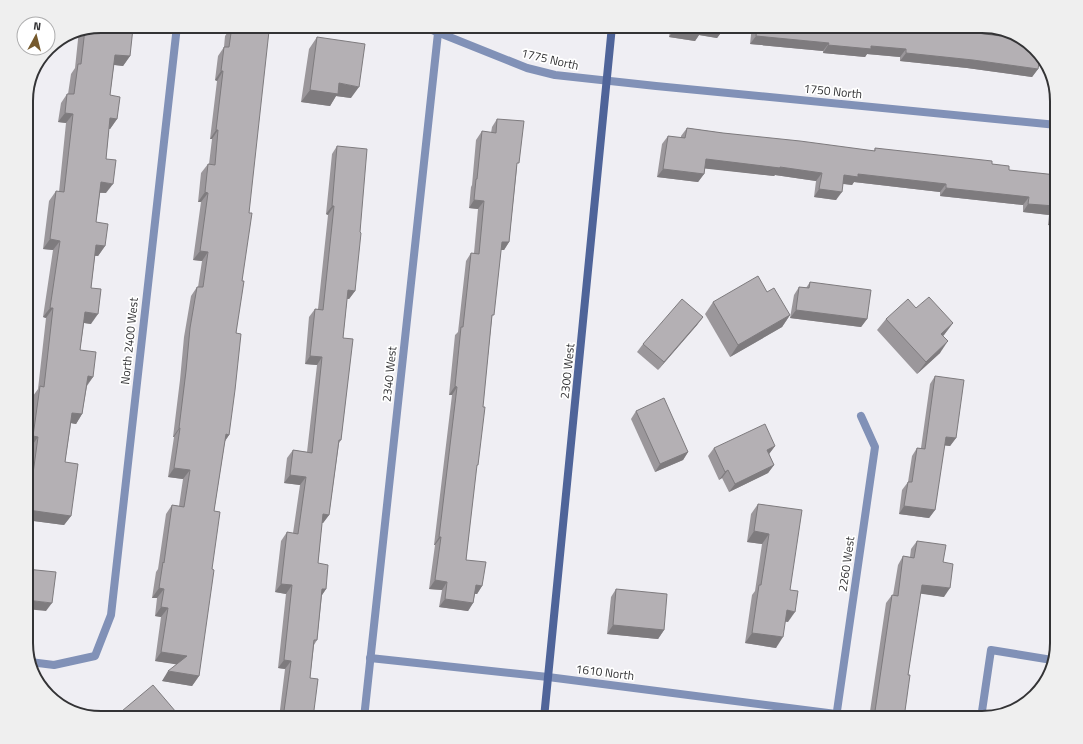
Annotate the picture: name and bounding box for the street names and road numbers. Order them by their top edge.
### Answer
street label: 1775 North [519,43,581,75]
street label: 1750 North [803,78,863,104]
street label: North 2400 West [115,296,143,386]
street label: 2300 West [555,341,579,400]
street label: 2340 West [377,344,401,403]
street label: 2260 West [833,534,859,593]
street label: 1610 North [575,659,635,685]

